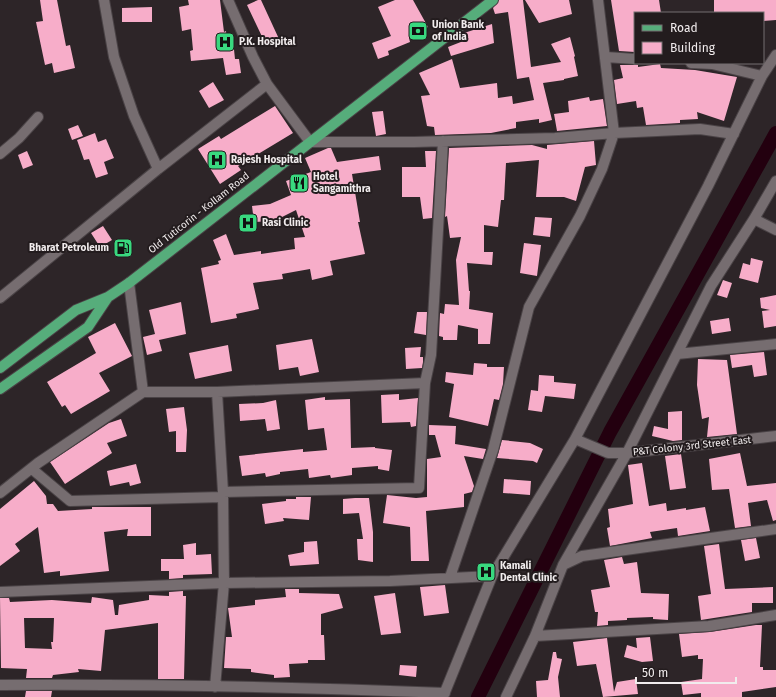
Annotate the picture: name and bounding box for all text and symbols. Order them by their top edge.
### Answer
legend [634,12,764,64]
place label: Union Bank of India [432,19,484,43]
bank icon: Union Bank of India [407,20,429,42]
text: Road [670,21,698,35]
hospital icon: P.K. Hospital [214,31,236,53]
place label: P.K. Hospital [239,36,296,48]
text: Building [670,41,716,55]
hospital icon: Rajesh Hospital [206,149,228,171]
place label: Rajesh Hospital [231,154,302,166]
street label: Old Tuticorin - Kollam Road [146,170,252,256]
place label: Hotel Sangamithra [313,171,371,195]
restaurant icon: Hotel Sangamithra [288,172,310,194]
hospital icon: Rasi Clinic [237,212,259,234]
place label: Rasi Clinic [262,217,308,229]
fuel station icon: Bharat Petroleum [112,237,134,259]
place label: Bharat Petroleum [29,242,109,254]
street label: P&T Colony 3rd Street East [632,434,752,458]
place label: Kamali Dental Clinic [500,560,557,584]
hospital icon: Kamali Dental Clinic [475,561,497,583]
scale bar [636,659,736,685]
text: 50 m [642,666,668,680]

